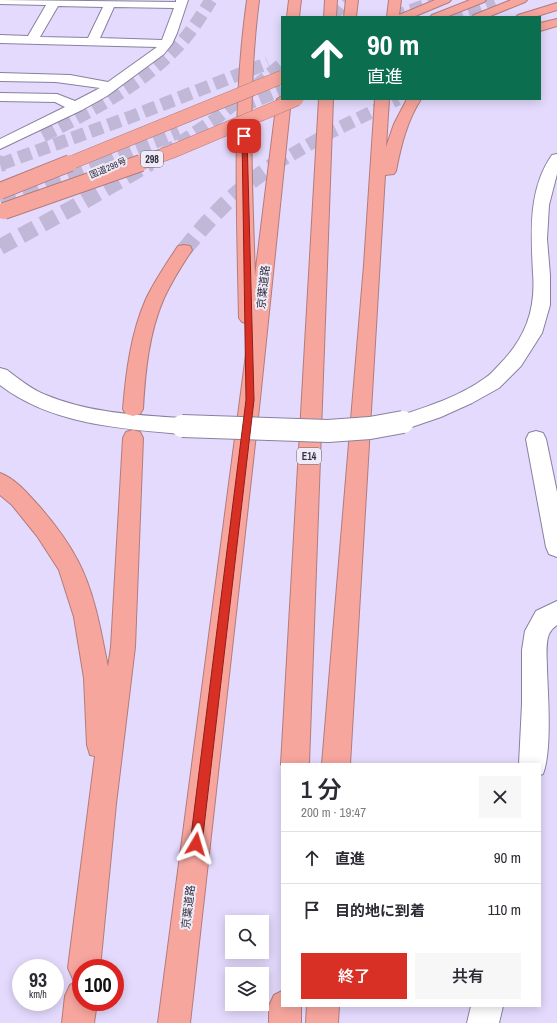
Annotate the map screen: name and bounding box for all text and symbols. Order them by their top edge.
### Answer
text: 90 m [367,26,419,64]
icon: ahead [301,32,353,84]
text: 直進 [367,64,403,89]
pin [227,119,261,153]
icon: arrive [233,125,255,147]
road number: 298 [141,151,163,167]
street label: 国道298号 [88,155,128,181]
street label: 京葉道路 [254,264,272,310]
road number: E14 [297,448,321,464]
text: 1 分 [301,773,341,805]
button: close [479,776,521,818]
text: 200 m · 19:47 [301,804,366,821]
position arrow [175,823,217,865]
icon: ahead [301,847,323,869]
text: 90 m [494,847,521,868]
text: 直進 [335,848,365,869]
street label: 京葉道路 [178,884,198,930]
icon: arrive [301,899,323,921]
text: 110 m [488,899,521,920]
text: 目的地に到着 [335,900,425,921]
map controls [225,915,269,1011]
button: search [225,915,269,959]
button: 終了 [301,953,407,999]
button: 共有 [415,953,521,999]
speed limit sign: 100 [72,959,124,1011]
text: 93 [29,966,47,993]
button: layers [225,967,269,1011]
text: km/h [29,988,47,1001]

